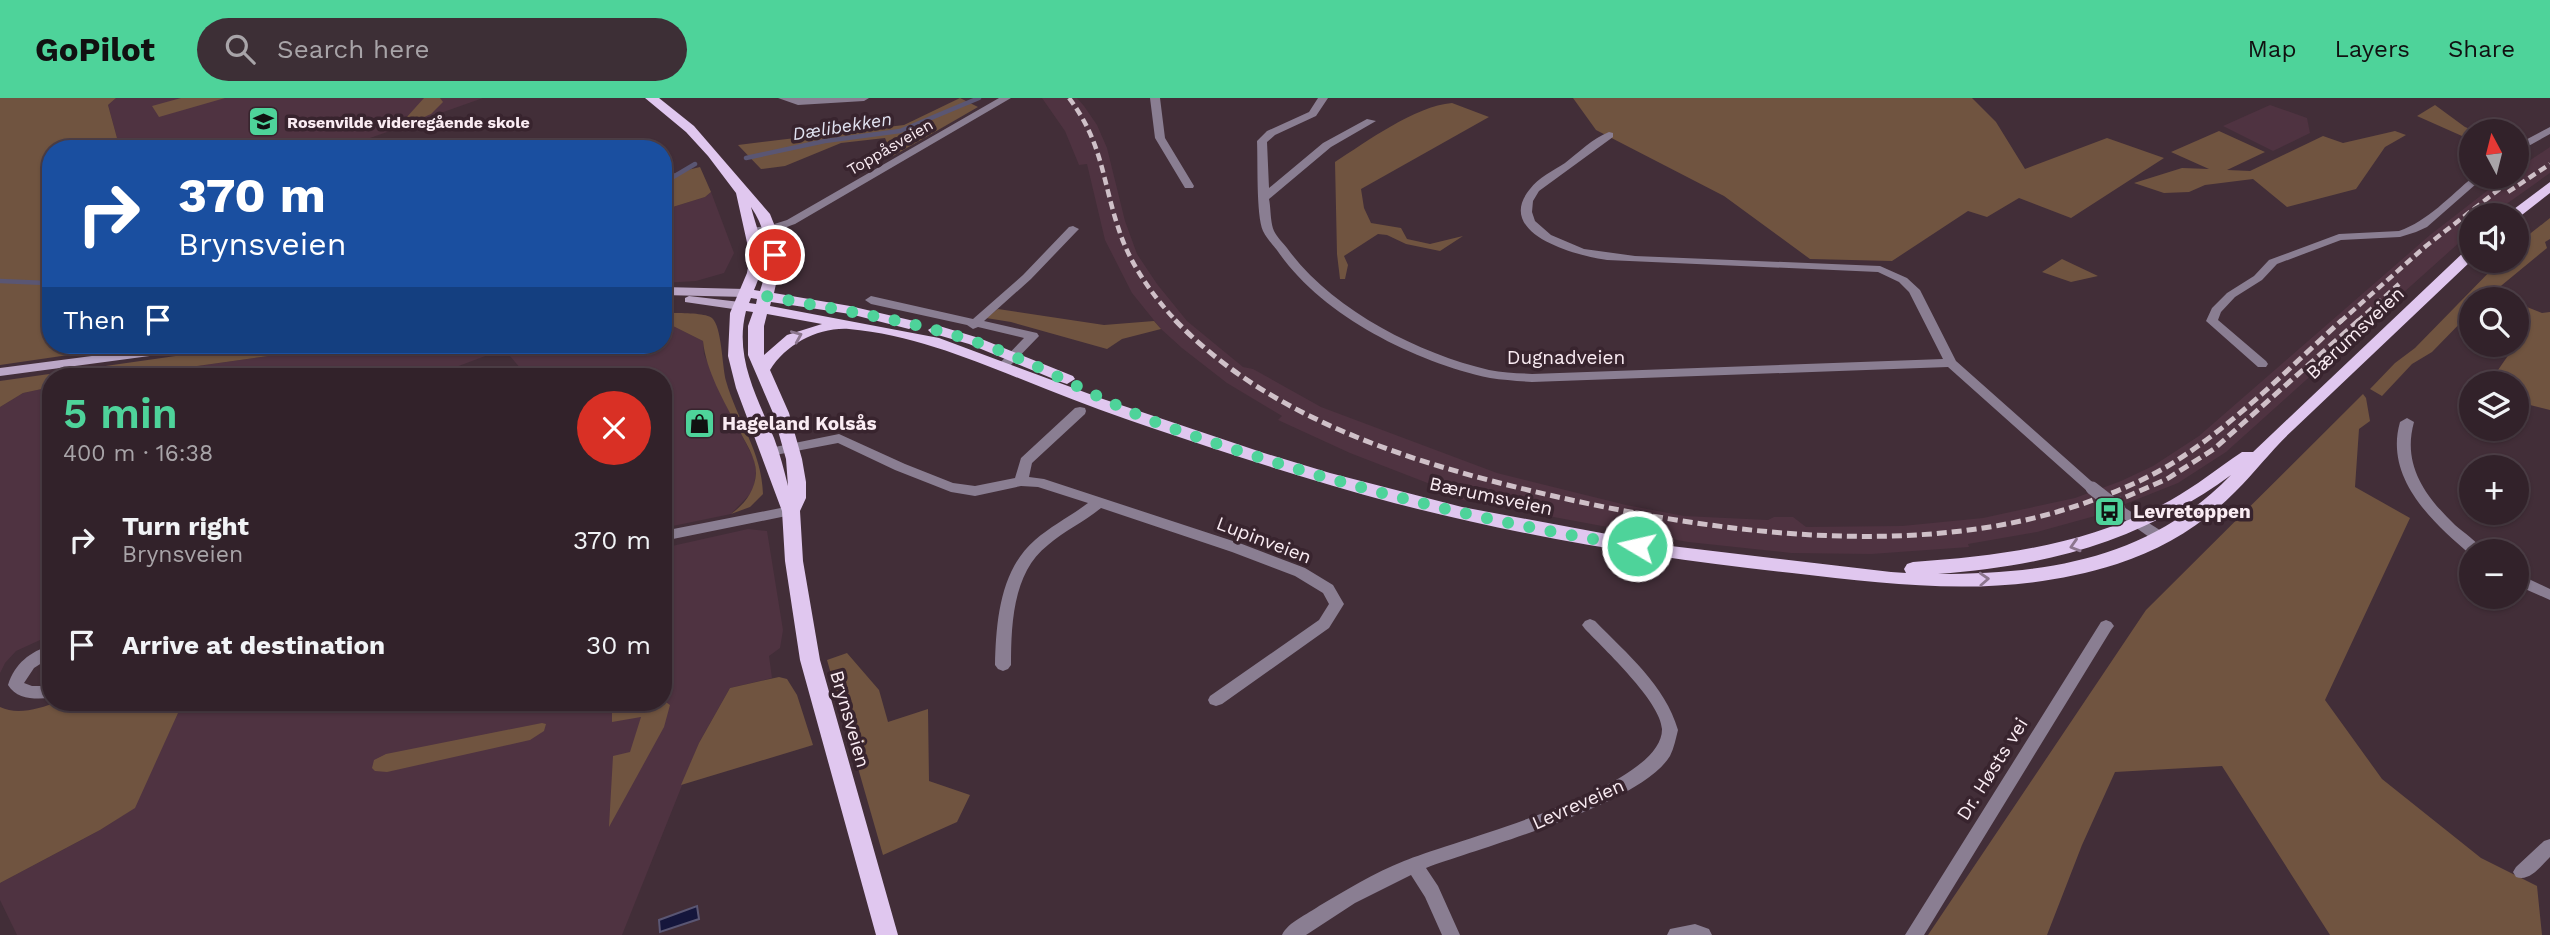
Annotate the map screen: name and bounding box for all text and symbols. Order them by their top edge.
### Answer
search box [197,18,687,81]
text: GoPilot [35,30,155,69]
icon: search [221,30,259,68]
text: Search here [277,34,429,64]
text: Map [2248,35,2296,63]
text: Layers [2334,35,2410,63]
text: Share [2448,35,2515,63]
school or university icon: Rosenvilde videregående skole [247,105,281,139]
water label: Dælibekken [791,108,893,144]
place label: Rosenvilde videregående skole [287,113,530,132]
street label: Toppåsveien [844,115,936,179]
north arrow [2459,119,2529,189]
map controls [2459,119,2529,609]
text: 370 m [178,166,326,224]
icon: right [63,168,154,259]
button: sound [2459,203,2529,273]
text: Brynsveien [178,225,347,263]
pin [745,225,805,285]
icon: arrive [756,236,794,274]
street label: Bærumsveien [2301,282,2409,384]
button: search [2459,287,2529,357]
icon: arrive [139,301,177,339]
text: Then [63,305,125,335]
one-way arrow [790,331,802,345]
street label: Dugnadveien [1507,346,1625,369]
button: layers [2459,371,2529,441]
text: 5 min [63,389,178,438]
button: close [577,391,651,465]
shop icon: Hageland Kolsås [682,406,716,440]
place label: Hageland Kolsås [722,412,877,435]
text: 400 m · 16:38 [63,440,213,467]
button: + [2459,455,2529,525]
street label: Bærumsveien [1427,472,1555,520]
bus stop icon: Levretoppen [2093,494,2127,528]
place label: Levretoppen [2133,500,2251,523]
position arrow [1600,509,1674,583]
text: Turn right [122,511,249,541]
street label: Lupinveien [1213,511,1315,569]
icon: right [63,521,101,559]
text: 370 m [573,525,651,555]
one-way arrow [2070,538,2082,553]
button: − [2459,539,2529,609]
text: Brynsveien [122,541,243,568]
one-way arrow [1979,571,1990,586]
icon: arrive [63,626,101,664]
text: Arrive at destination [122,630,385,660]
text: 30 m [586,630,651,660]
street label: Brynsveien [825,668,875,770]
street label: Dr. Høsts vei [1951,714,2033,824]
street label: Levreveien [1528,773,1628,835]

